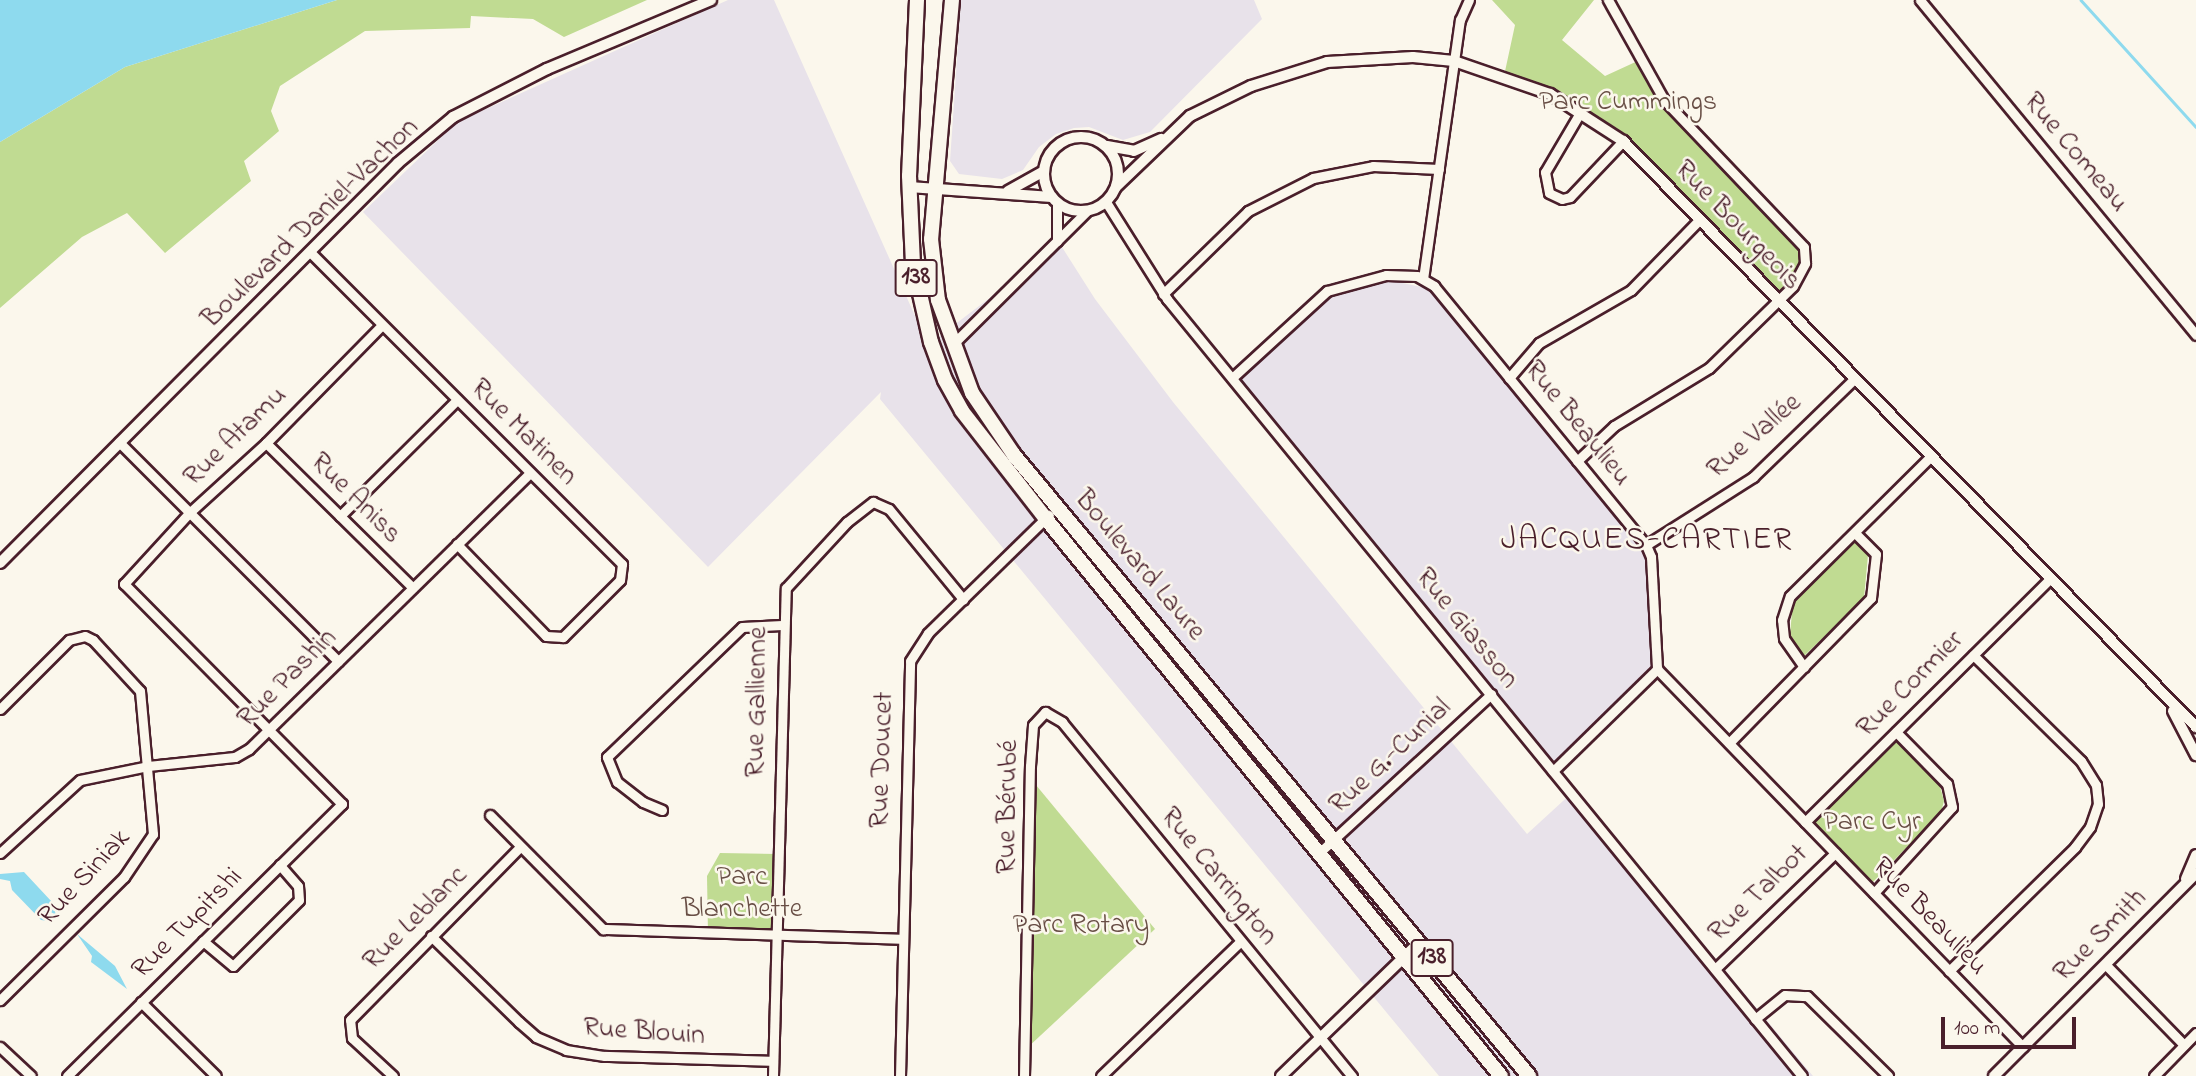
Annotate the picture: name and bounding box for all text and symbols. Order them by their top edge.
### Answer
park label: Parc Cummings [1539,86,1717,120]
street label: Rue Comeau [2015,86,2135,220]
street label: Boulevard Daniel-Vachon [196,112,426,336]
street label: Rue Bourgeois [1667,154,1807,298]
road number: 138 [893,256,939,300]
street label: Rue Beaulieu [1516,355,1638,493]
street label: Rue Matinen [462,372,584,494]
street label: Rue Atamu [177,380,295,494]
street label: Rue Vallée [1701,387,1809,487]
street label: Rue Aniss [302,446,408,552]
street label: Boulevard Laure [1066,484,1212,648]
district label: JACQUES-CARTIER [1503,522,1791,560]
street label: Rue Giasson [1407,562,1525,696]
street label: Rue Pashin [231,622,345,736]
street label: Rue Cormier [1850,624,1972,746]
street label: Rue Gallienne [740,626,776,778]
street label: Rue Doucet [864,691,902,829]
street label: Rue G.-Cunial [1323,692,1459,822]
street label: Rue Bérubé [991,740,1027,874]
street label: Rue Carrington [1152,801,1284,953]
park label: Parc Cyr [1823,806,1921,840]
street label: Rue Siniak [32,823,138,933]
street label: Rue Talbot [1702,838,1816,950]
street label: Rue Beaulieu [1864,851,1994,983]
street label: Rue Leblanc [357,860,475,978]
street label: Rue Tupitshi [125,861,251,987]
park label: Parc Blanchette [682,861,802,927]
street label: Rue Smith [2047,882,2155,990]
park label: Parc Rotary [1013,909,1149,943]
road number: 138 [1409,936,1455,981]
scale bar [1944,1002,2079,1046]
street label: Rue Blouin [582,1012,706,1054]
text: 100 m [1954,1014,2000,1044]

